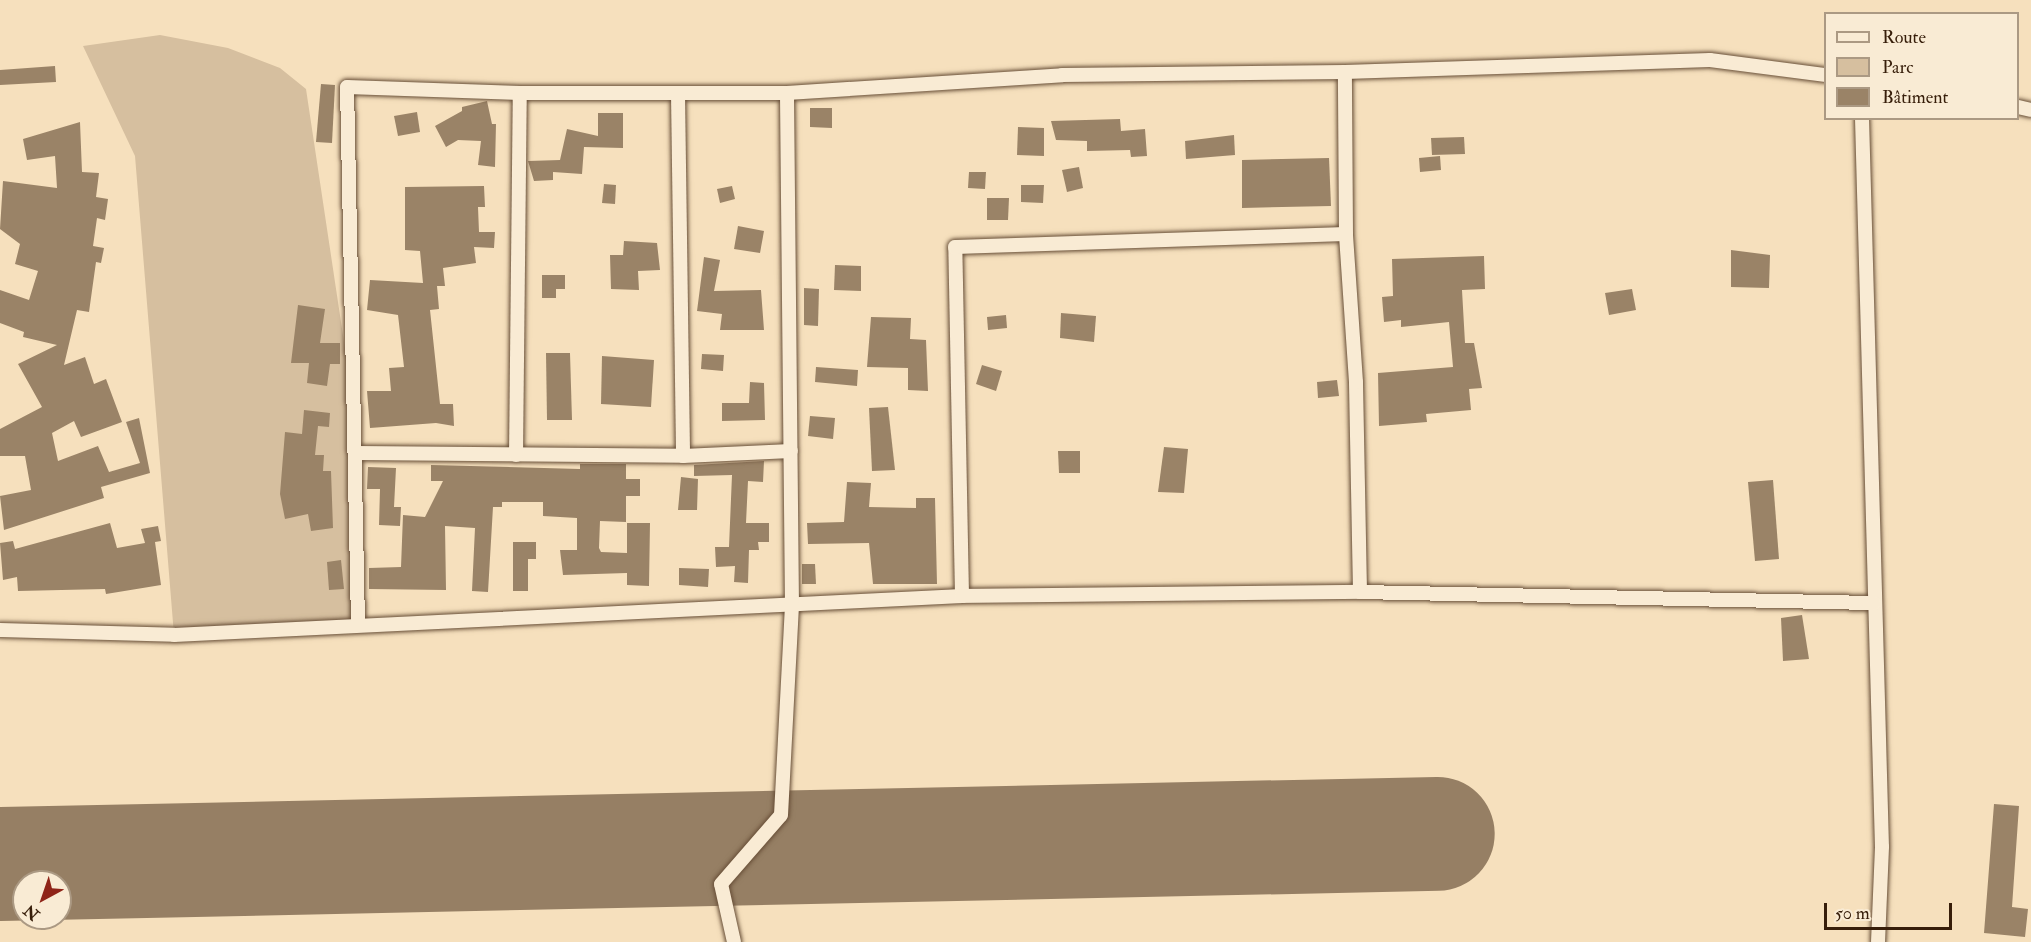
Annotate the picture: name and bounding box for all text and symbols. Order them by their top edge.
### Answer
legend [1824,12,2019,120]
text: Route [1882,26,1926,49]
text: Parc [1882,56,1913,79]
text: Bâtiment [1882,86,1948,109]
north arrow [12,870,72,930]
scale bar [1827,891,1954,929]
text: N [20,900,44,925]
text: 50 m [1835,902,1870,925]

